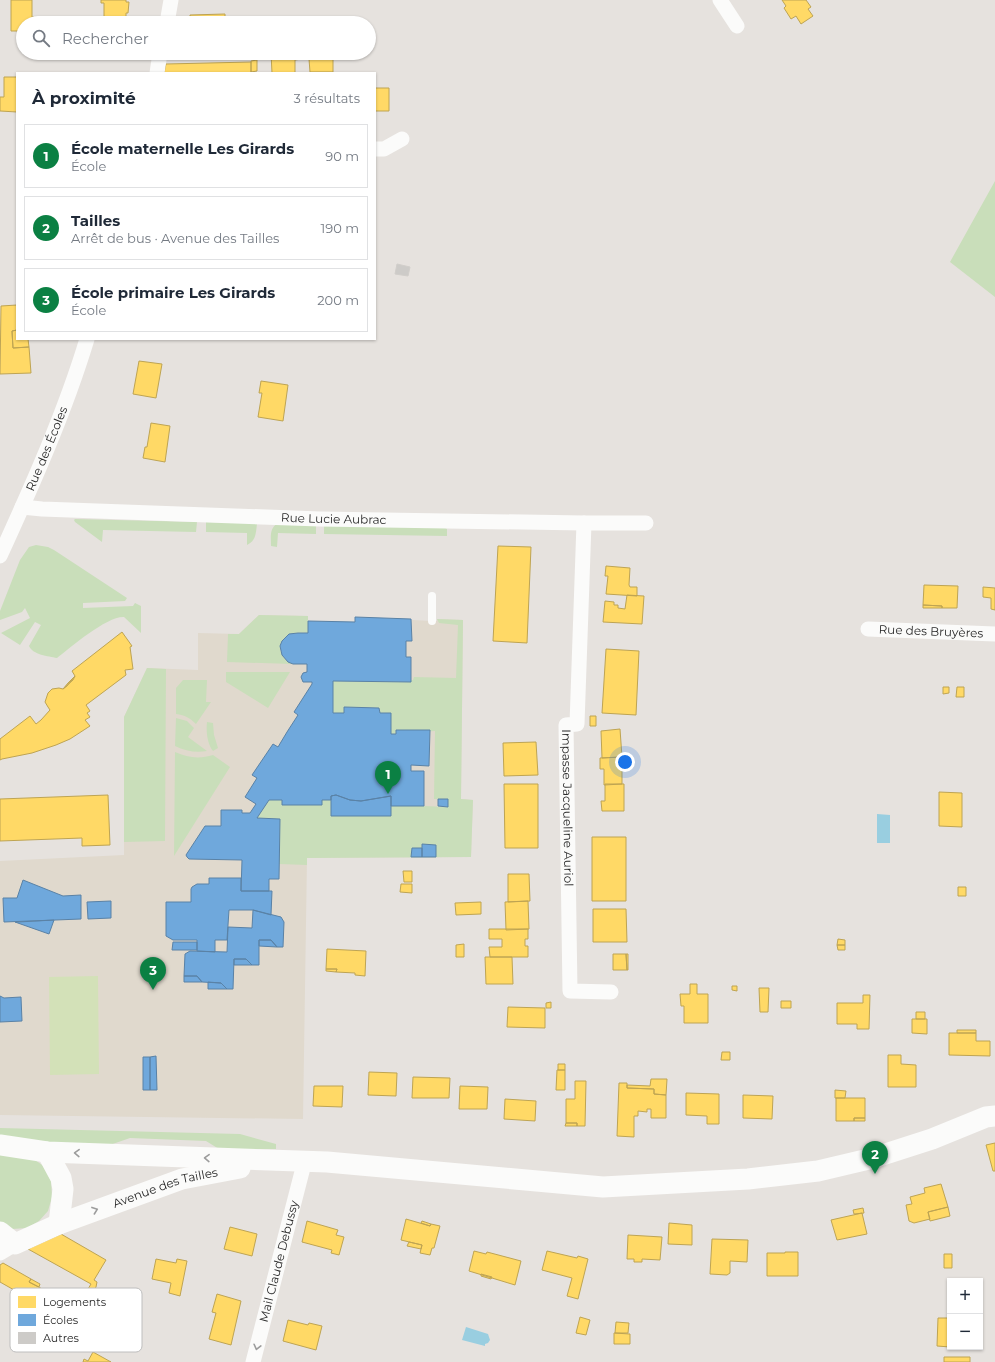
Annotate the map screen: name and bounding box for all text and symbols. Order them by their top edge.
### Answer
search box [16,16,376,60]
icon: search [30,27,52,49]
text: Rechercher [62,29,149,48]
text: À proximité [32,88,136,108]
text: 3 résultats [294,90,360,106]
text: École maternelle Les Girards [71,139,294,158]
text: 1 [43,148,49,164]
text: 90 m [325,148,359,164]
text: École [71,158,106,174]
text: Tailles [71,211,120,230]
text: 2 [42,220,50,236]
text: 190 m [321,220,359,236]
text: Arrêt de bus · Avenue des Tailles [71,230,279,246]
text: École primaire Les Girards [71,283,275,302]
text: 3 [42,292,50,308]
text: 200 m [317,292,359,308]
text: École [71,302,106,318]
street label: Rue des Écoles [22,404,70,493]
street label: Rue Lucie Aubrac [281,510,387,527]
street label: Rue des Bruyères [878,621,984,641]
street label: Impasse Jacqueline Auriol [559,729,576,887]
your location [615,752,635,772]
pin: 1 [375,761,401,794]
pin: 3 [140,957,166,990]
pin: 2 [862,1141,888,1174]
one-way arrow [74,1149,80,1158]
one-way arrow [204,1154,210,1163]
street label: Avenue des Tailles [111,1164,219,1211]
street label: Mail Claude Debussy [256,1198,301,1324]
one-way arrow [92,1207,99,1215]
map controls [947,1278,983,1350]
button: + [947,1278,983,1314]
legend [10,1288,142,1352]
text: Logements [43,1295,107,1309]
text: Écoles [43,1313,79,1327]
button: − [947,1314,983,1350]
text: Autres [43,1331,80,1345]
one-way arrow [253,1344,261,1350]

